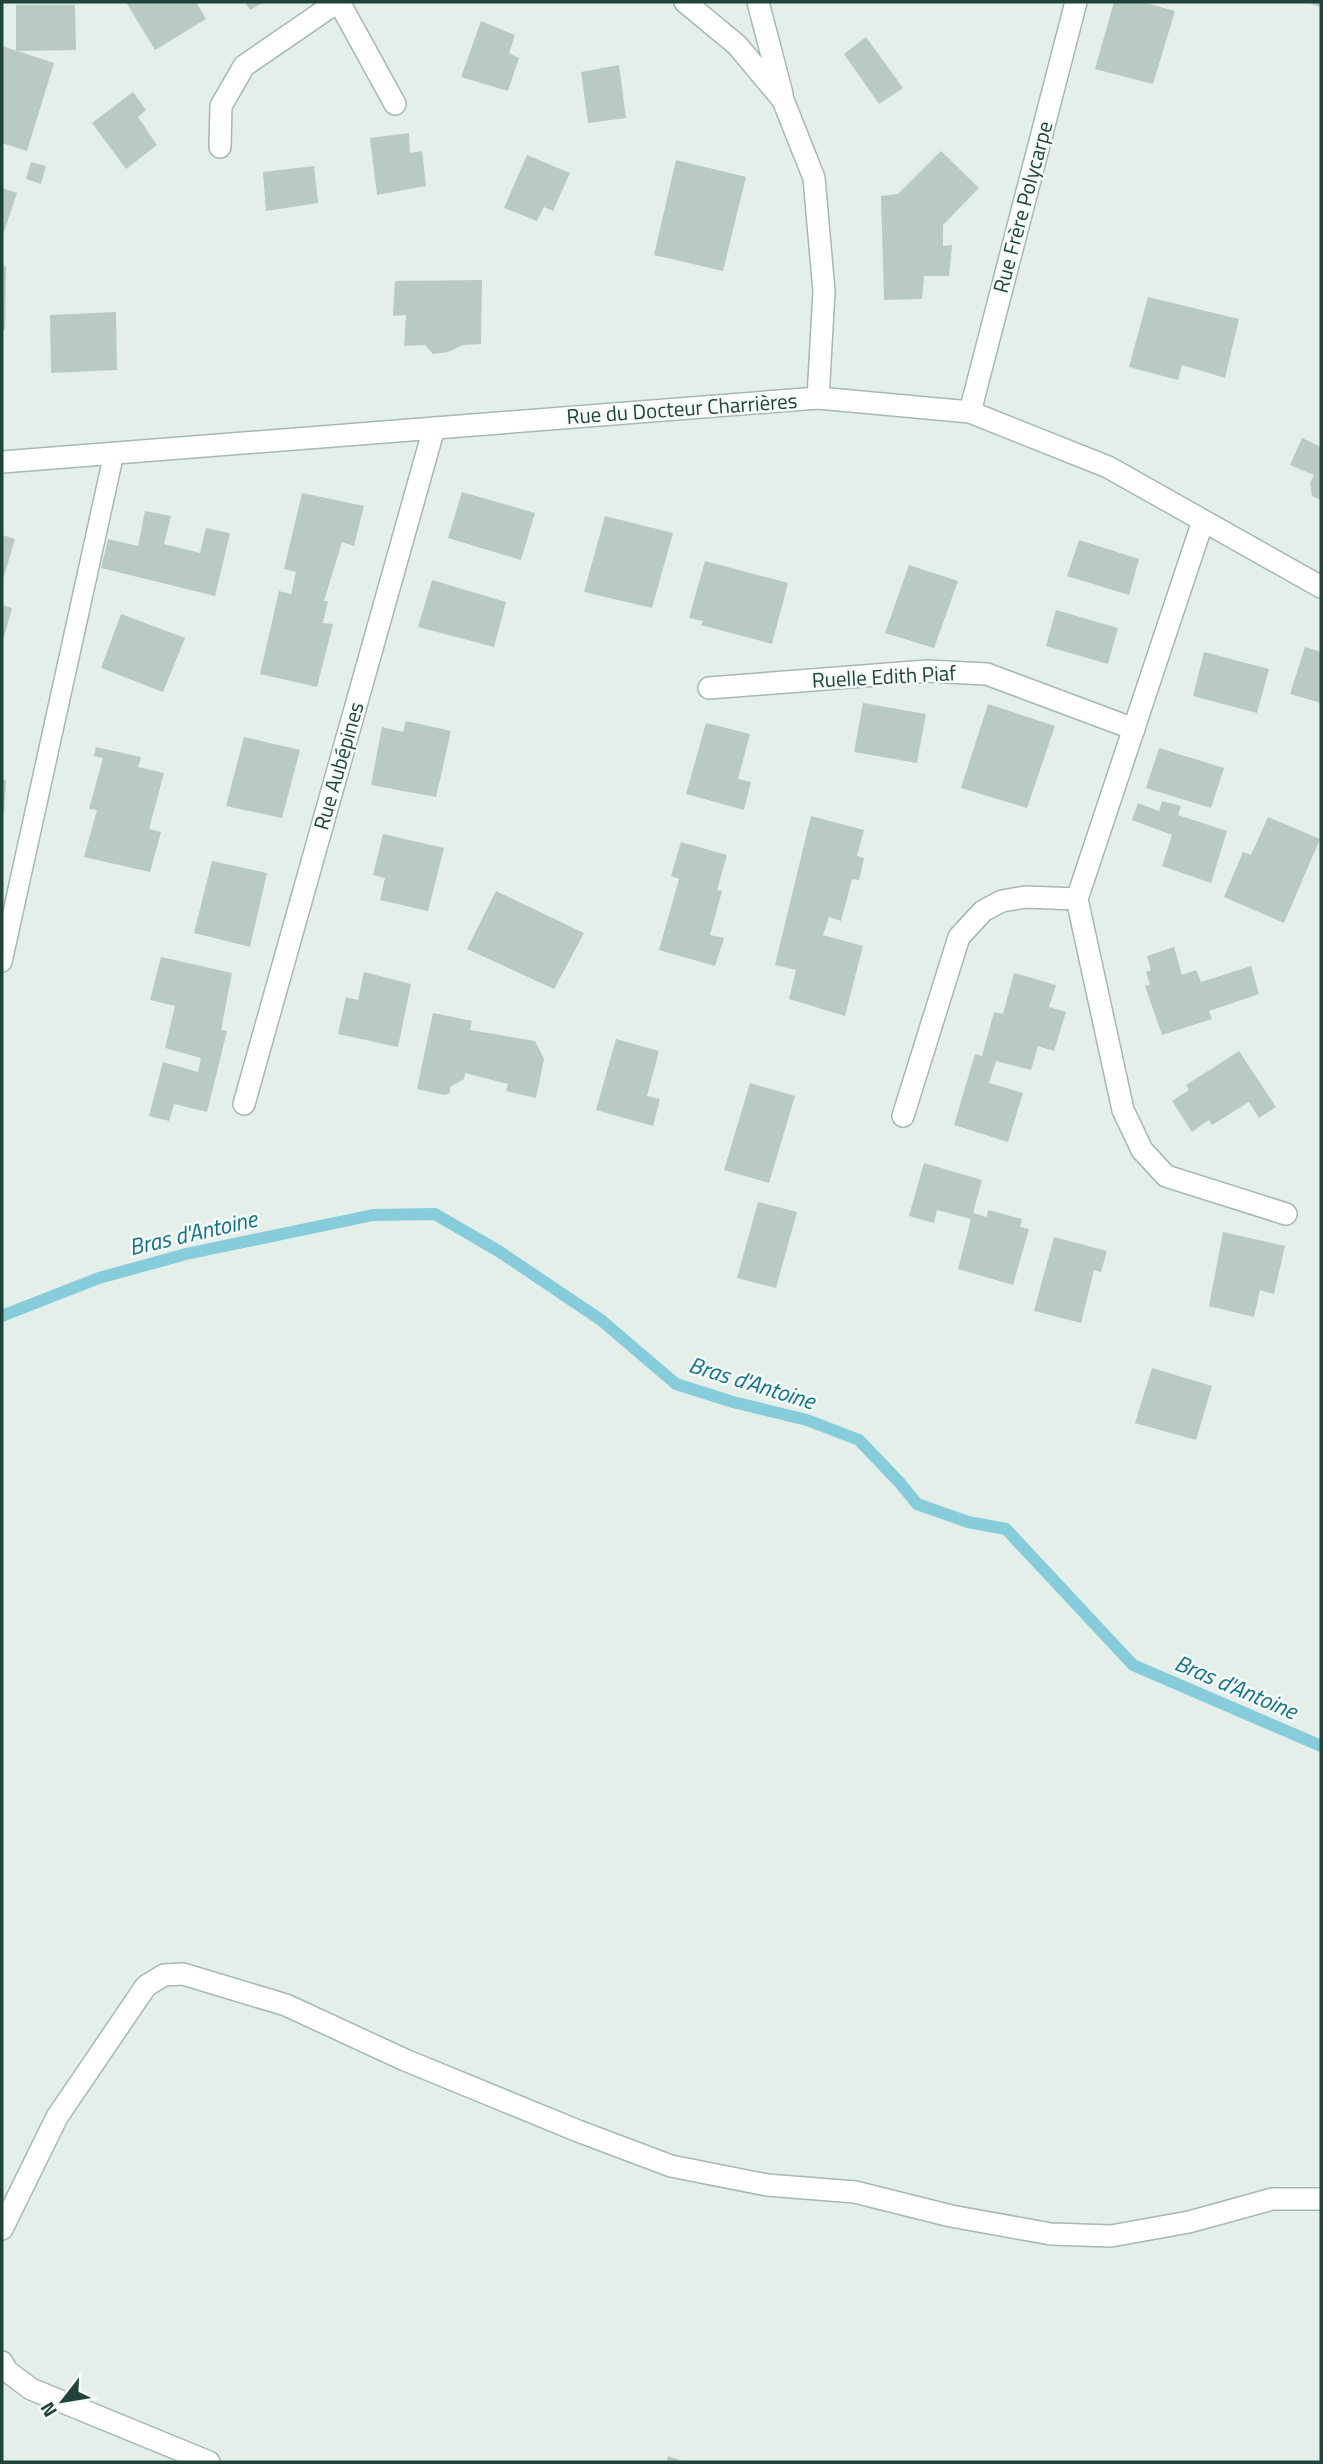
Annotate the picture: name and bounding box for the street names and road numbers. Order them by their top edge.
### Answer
street label: Rue Frère Polycarpe [984,117,1060,296]
street label: Rue du Docteur Charrières [565,384,798,432]
street label: Ruelle Edith Piaf [811,656,957,696]
street label: Rue Aubépines [304,698,372,834]

